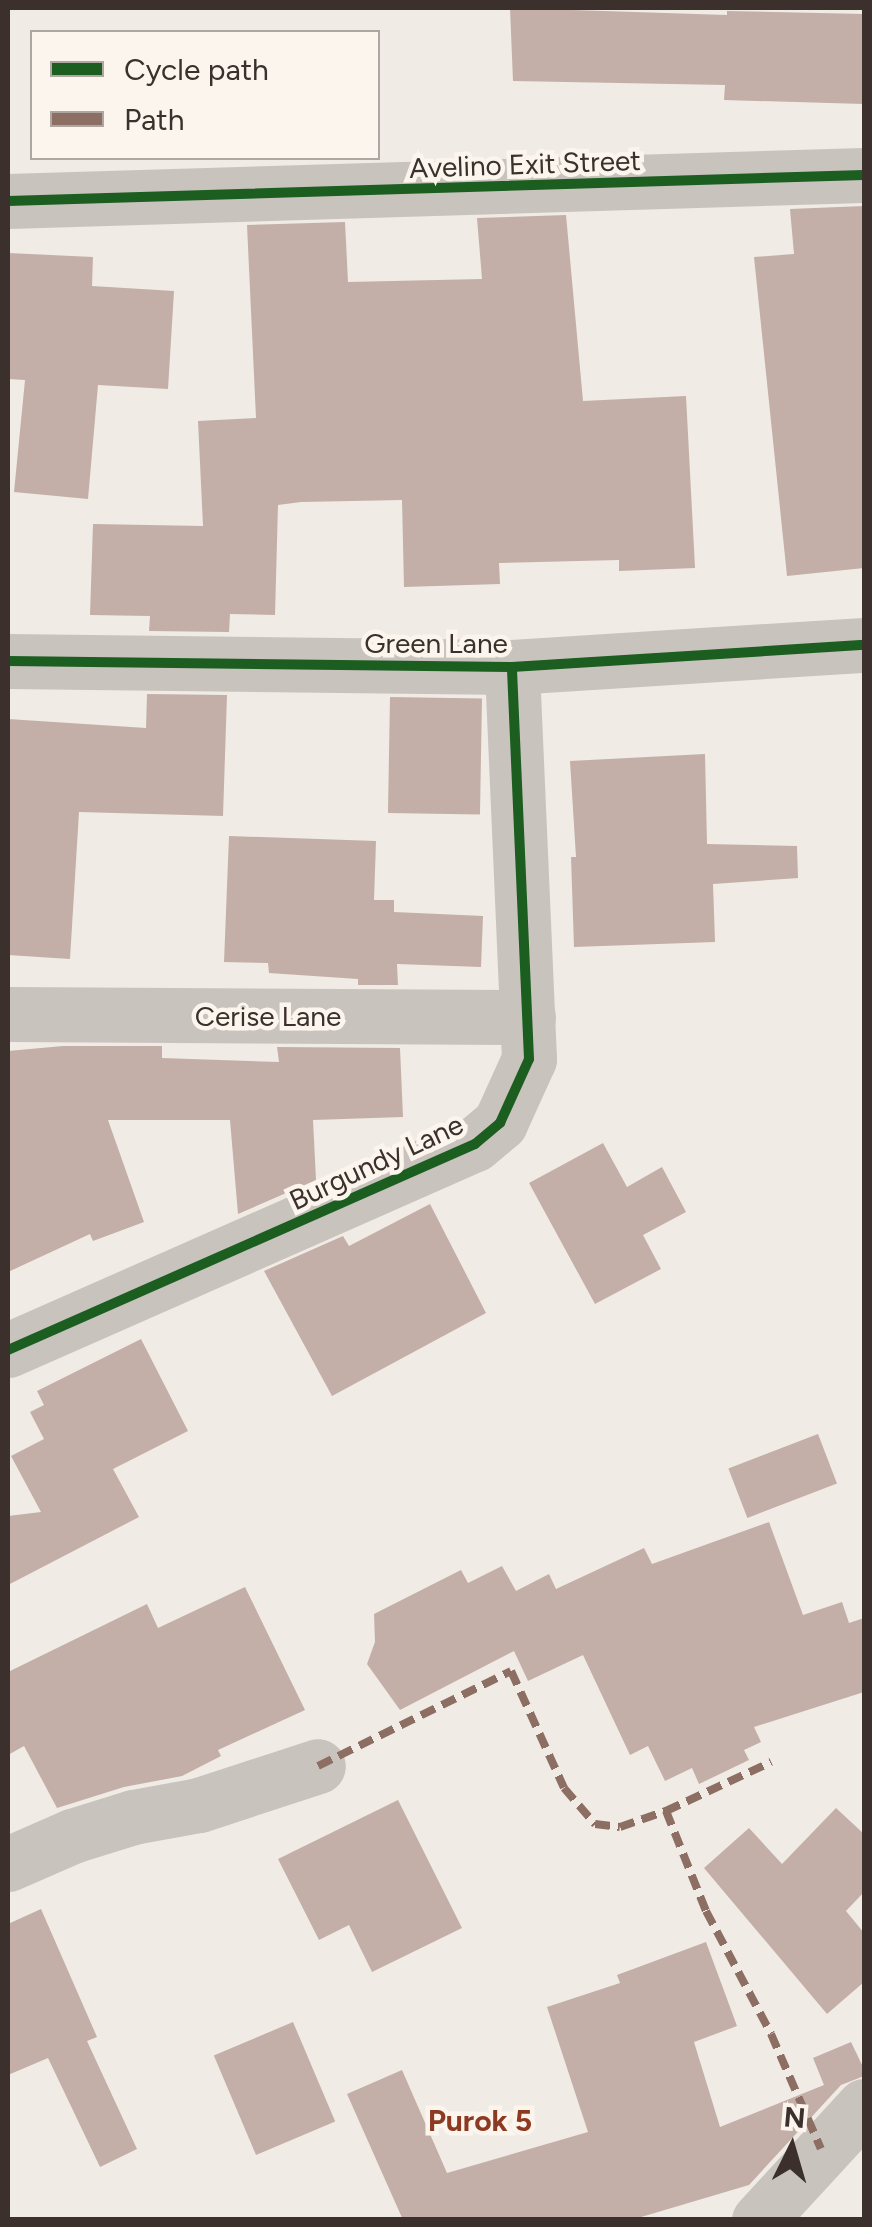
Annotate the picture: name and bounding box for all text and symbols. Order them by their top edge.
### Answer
legend [30,30,380,160]
text: Cycle path [124,51,269,88]
text: Path [124,101,184,138]
street label: Avelino Exit Street [409,143,641,185]
street label: Green Lane [364,626,508,660]
street label: Cerise Lane [195,999,341,1033]
street label: Burgundy Lane [284,1107,468,1217]
north arrow [742,2097,842,2197]
text: N [782,2099,807,2135]
district label: Purok 5 [428,2103,532,2139]

